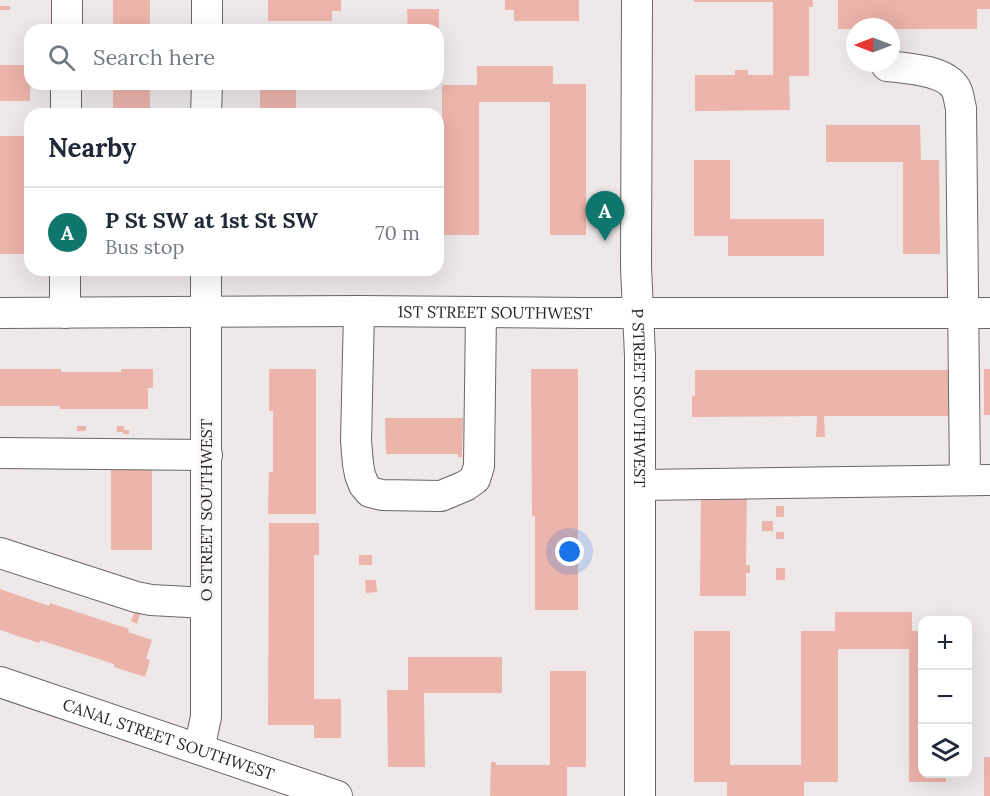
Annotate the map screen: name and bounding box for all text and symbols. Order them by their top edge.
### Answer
north arrow [846,18,900,72]
search box [24,24,444,90]
icon: search [45,41,78,74]
text: Search here [93,43,215,71]
text: Nearby [48,131,136,164]
pin: A [586,192,624,241]
text: P St SW at 1st St SW [105,206,318,234]
text: A [61,220,74,245]
text: 70 m [375,220,420,245]
text: Bus stop [105,234,184,259]
street label: 1ST STREET SOUTHWEST [397,301,592,323]
street label: P STREET SOUTHWEST [628,308,650,488]
street label: O STREET SOUTHWEST [196,419,216,601]
your location [555,537,584,566]
map controls [918,616,972,778]
button: + [918,616,972,670]
button: − [918,670,972,724]
street label: CANAL STREET SOUTHWEST [60,694,277,784]
button: layers [918,724,972,778]

